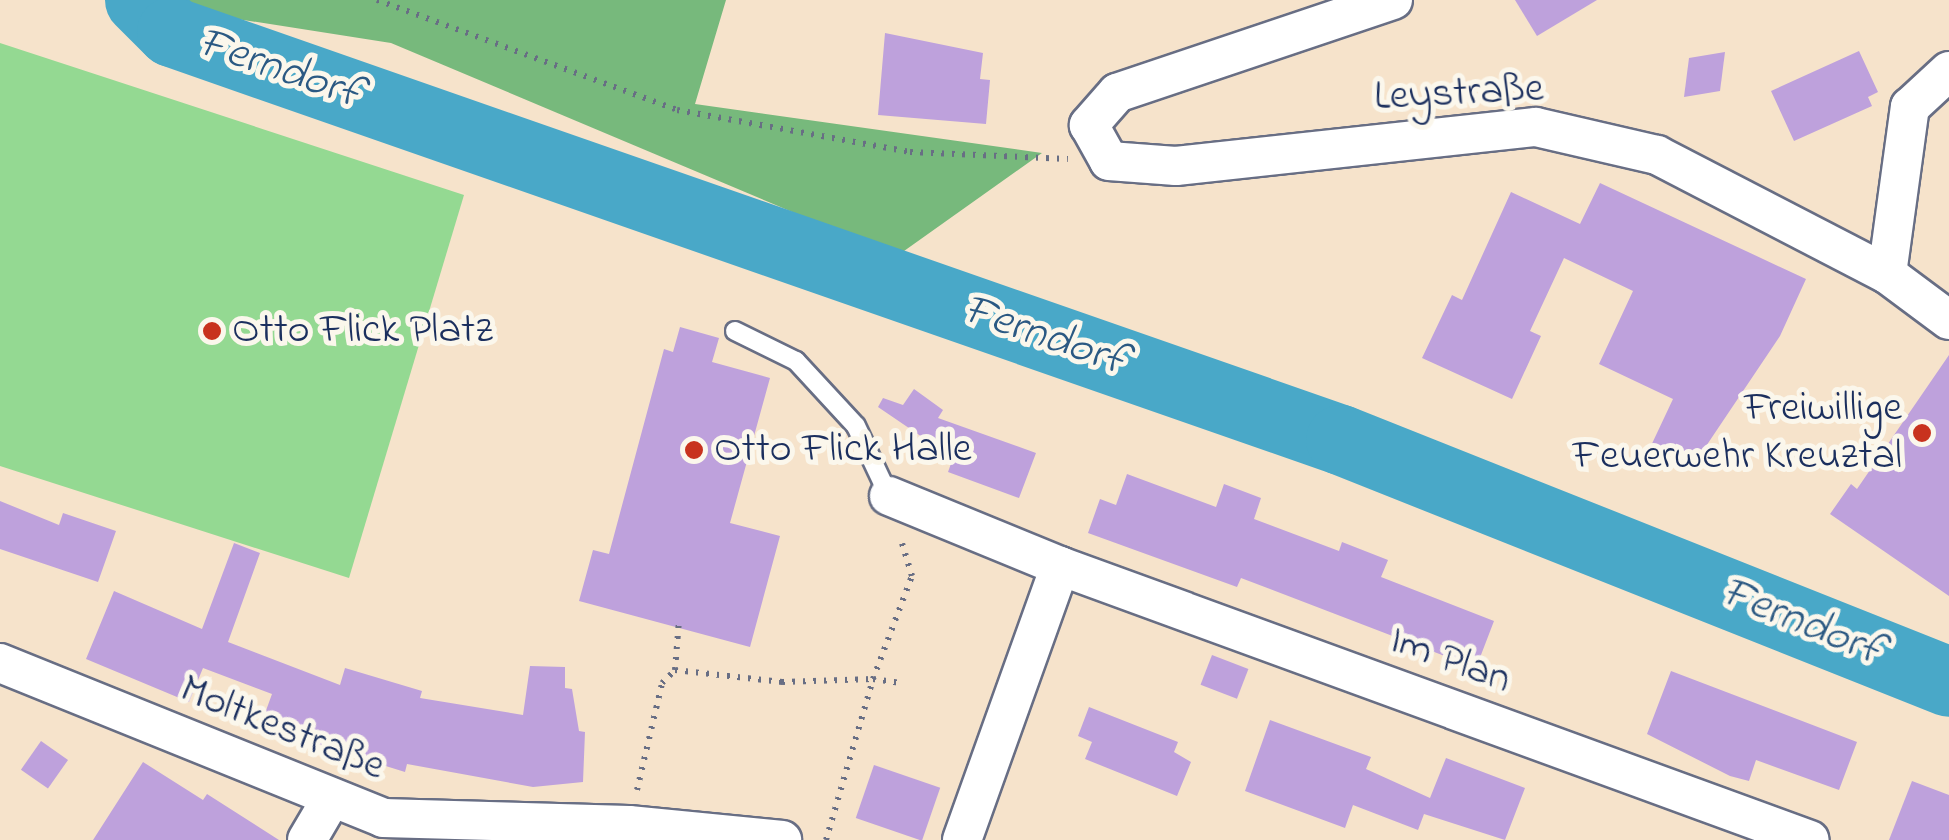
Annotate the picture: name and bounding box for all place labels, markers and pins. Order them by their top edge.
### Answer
place label: Otto Flick Platz [232,306,493,356]
marker: Otto Flick Platz [201,320,223,342]
place label: Freiwillige Feuerwehr Kreuztal [1573,384,1902,482]
marker: Freiwillige Feuerwehr Kreuztal [1911,422,1933,444]
place label: Otto Flick Halle [714,425,972,475]
marker: Otto Flick Halle [683,439,705,461]

